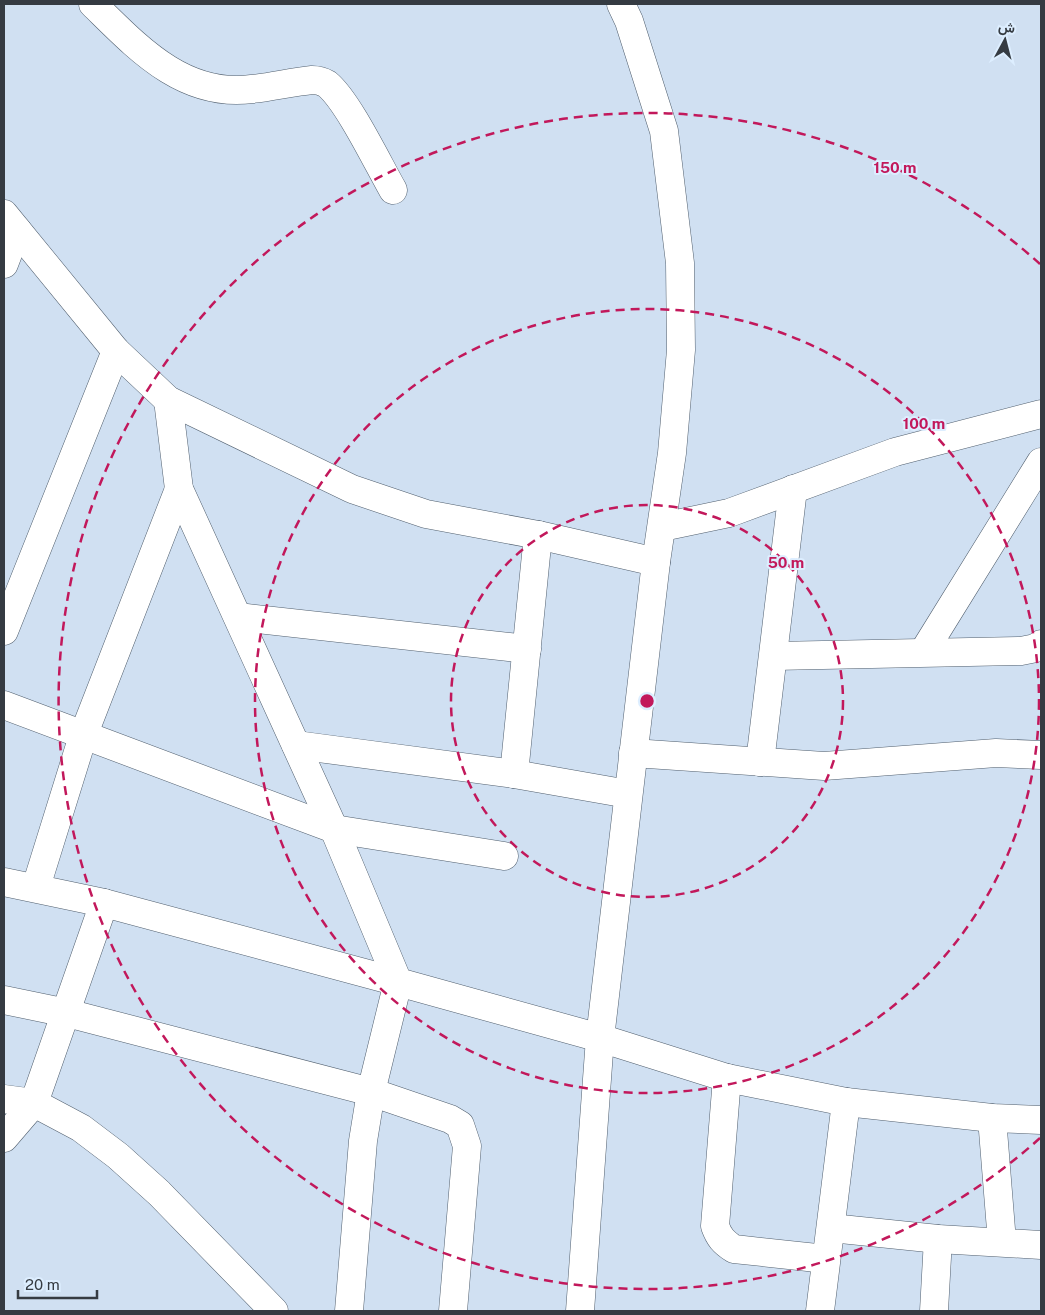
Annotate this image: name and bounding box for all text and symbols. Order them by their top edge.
north arrow [980,15,1030,65]
text: ش [997,18,1016,37]
text: 150 m [873,159,917,176]
text: 100 m [903,415,945,432]
text: 50 m [768,554,804,571]
centre of rings [638,692,656,710]
scale bar [18,1268,96,1300]
text: 20 m [25,1276,60,1293]

